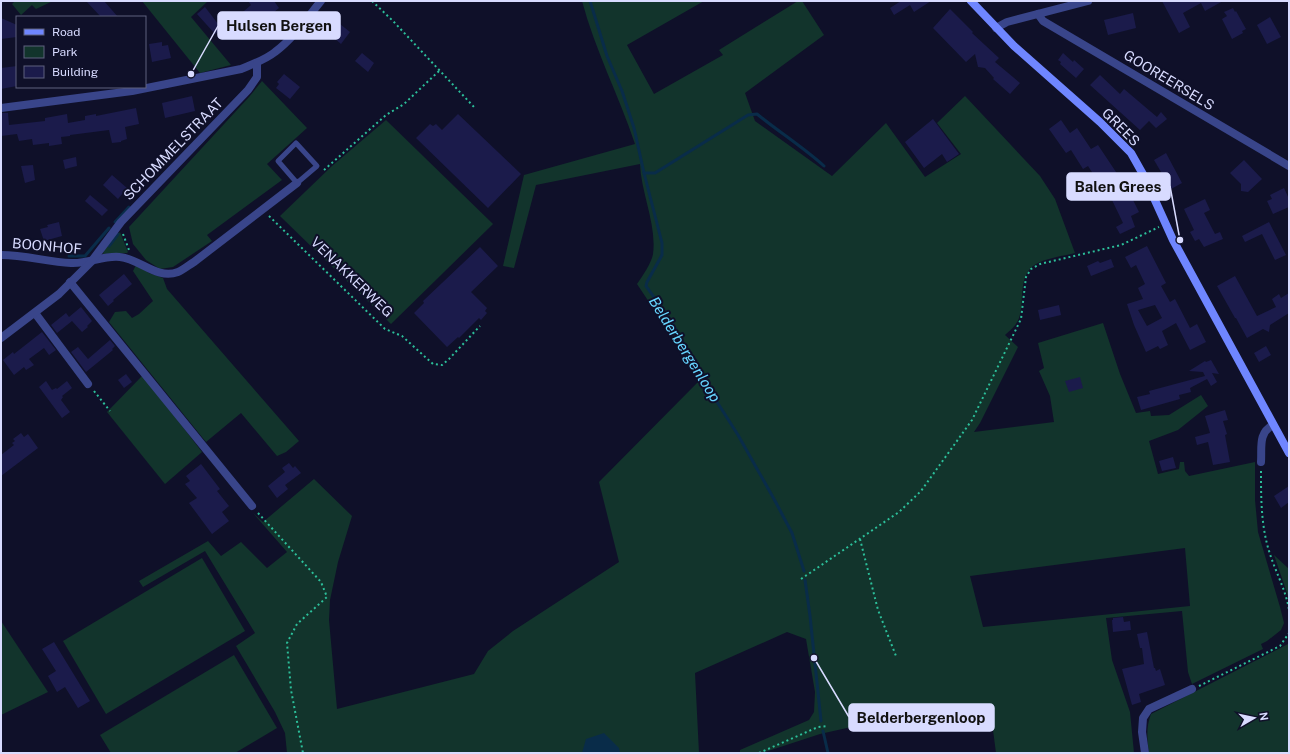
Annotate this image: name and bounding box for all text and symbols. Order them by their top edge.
callout: Hulsen Bergen [218,12,340,39]
legend [16,16,146,88]
text: Hulsen Bergen [226,17,332,34]
text: Road [52,25,80,39]
text: Park [52,45,78,59]
street label: GOOREERSELS [1121,47,1217,113]
text: Building [52,65,98,79]
street label: SCHOMMELSTRAAT [120,95,226,203]
street label: GREES [1099,105,1143,149]
callout: Balen Grees [1067,173,1170,200]
text: Balen Grees [1075,178,1162,195]
street label: VENAKKERWEG [308,234,396,320]
street label: BOONHOF [12,235,82,257]
water label: Belderbergenloop [646,293,724,405]
north arrow [1234,698,1274,738]
callout: Belderbergenloop [849,704,994,731]
text: Belderbergenloop [857,709,985,726]
text: N [1257,711,1270,722]

